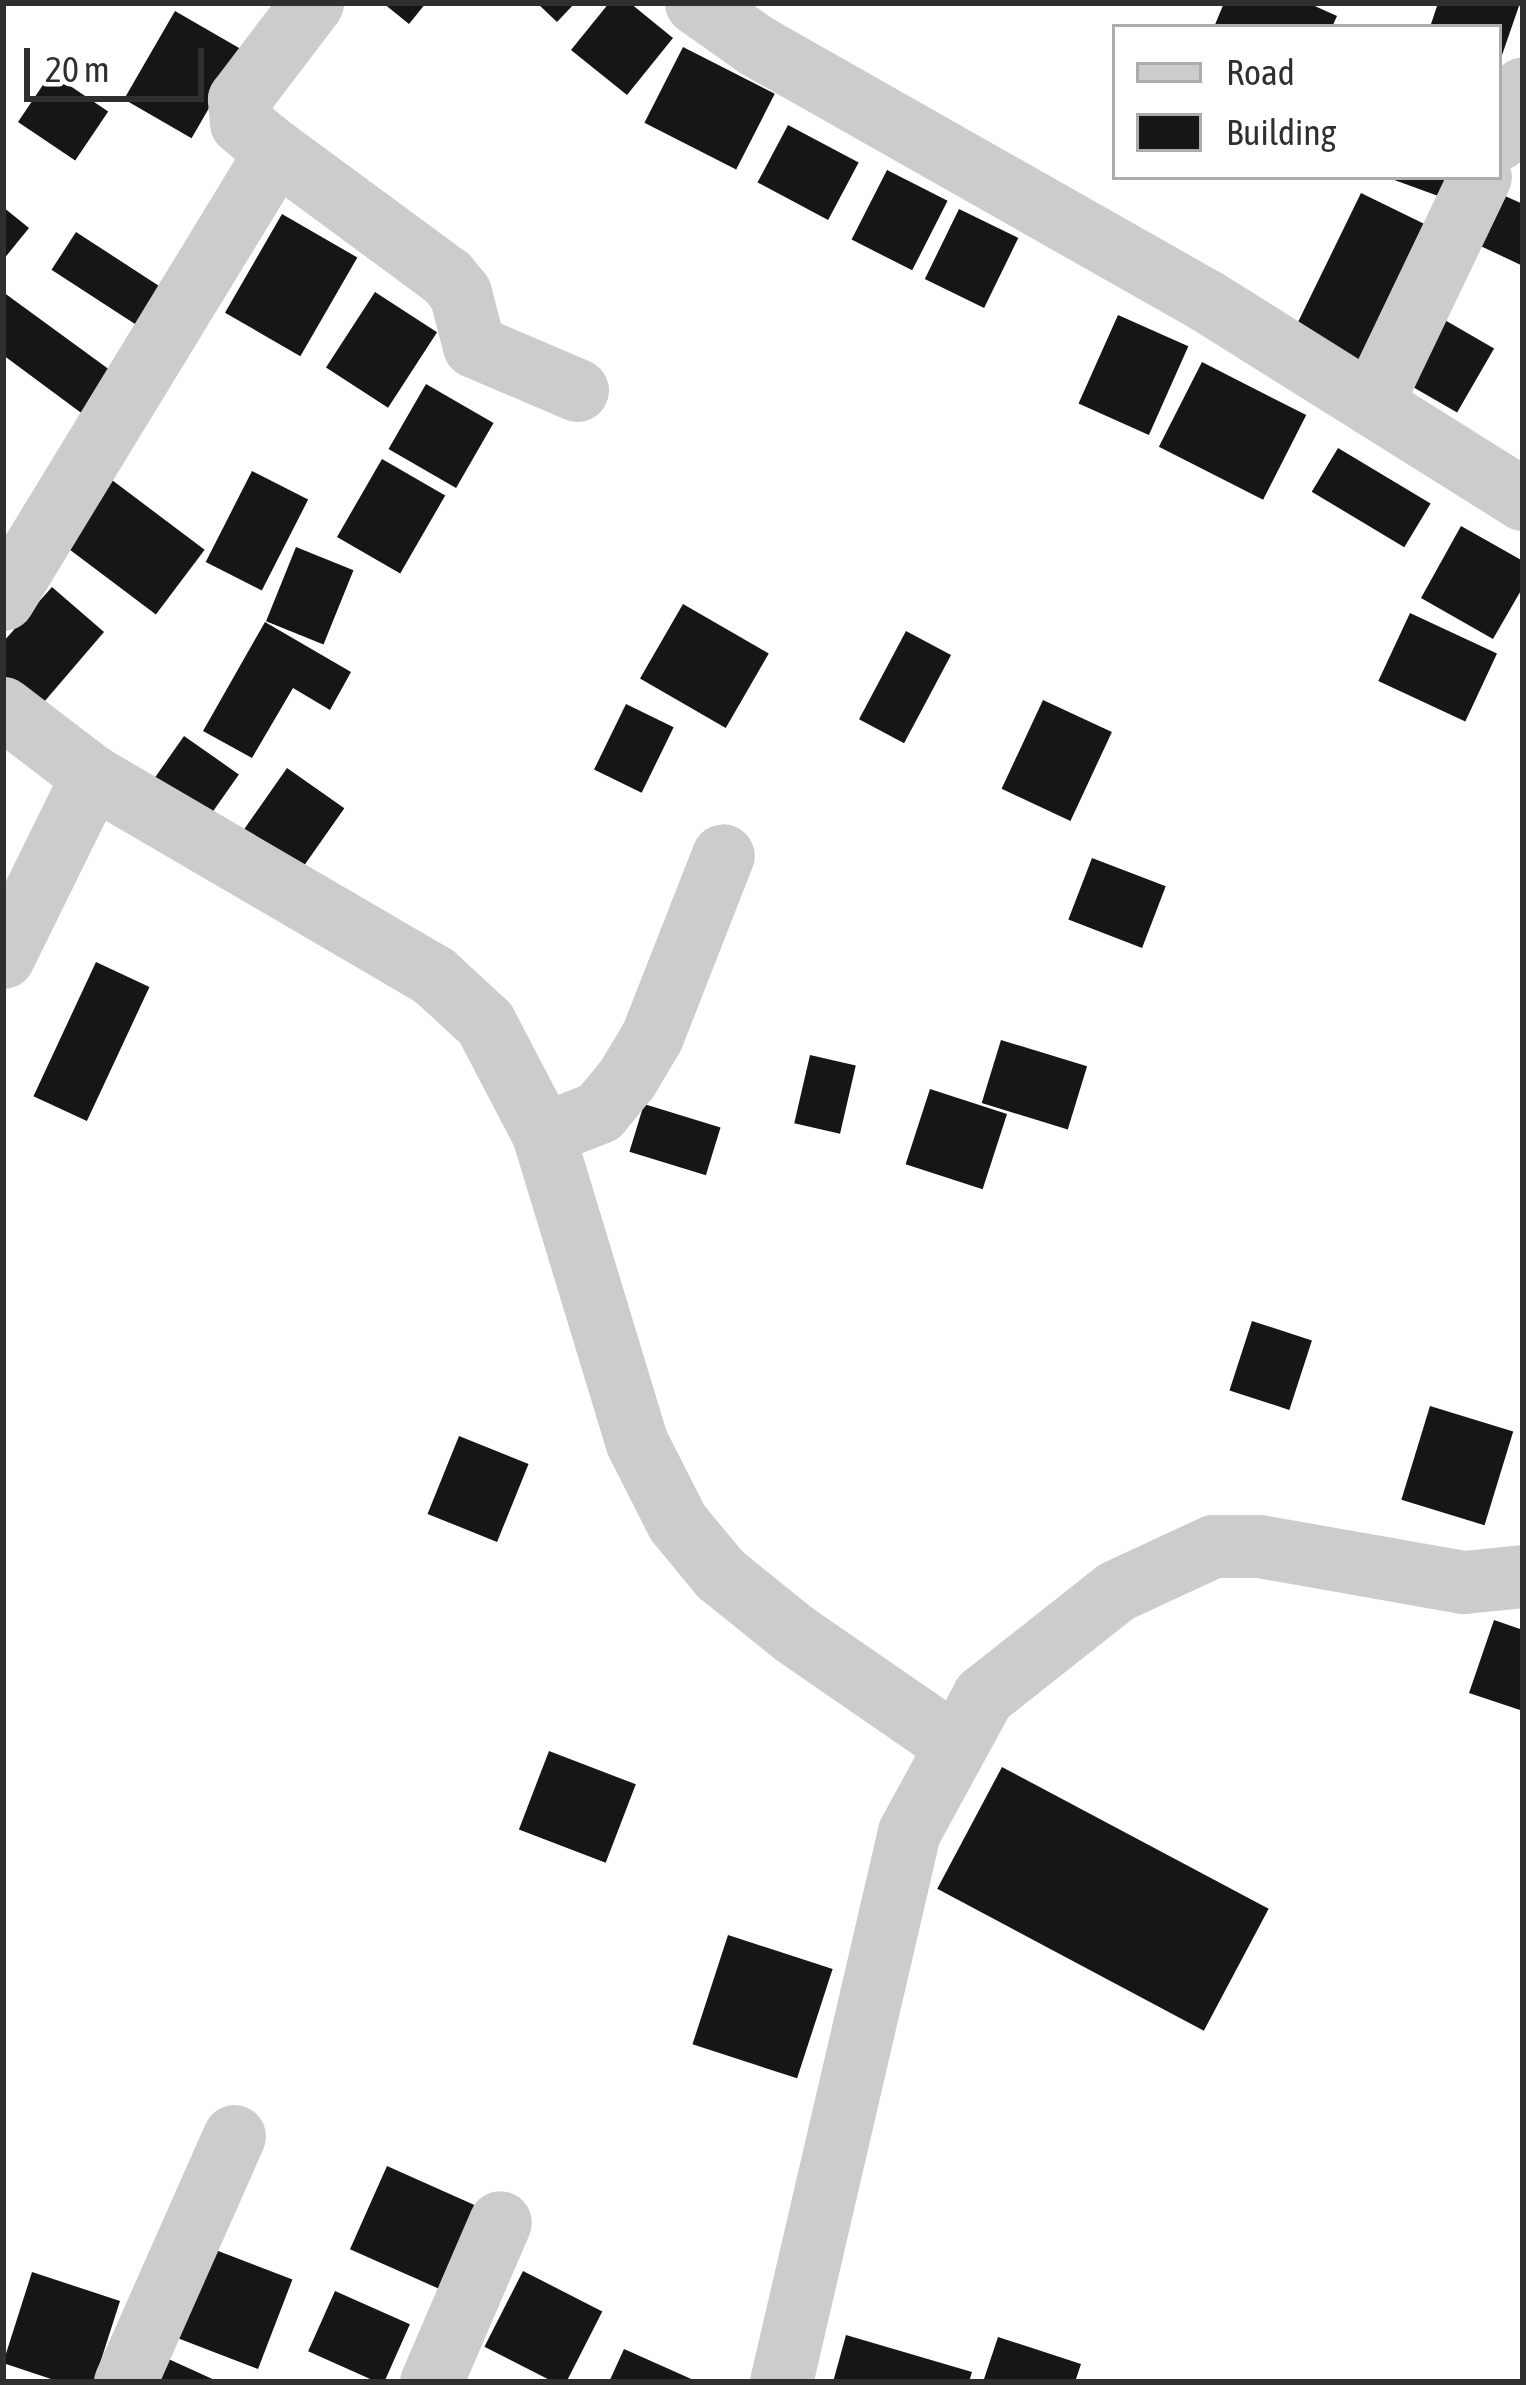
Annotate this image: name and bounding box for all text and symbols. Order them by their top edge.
scale bar [30,24,210,98]
legend [1112,24,1502,180]
text: 20 m [45,48,110,90]
text: Road [1226,51,1295,93]
text: Building [1226,111,1336,153]

